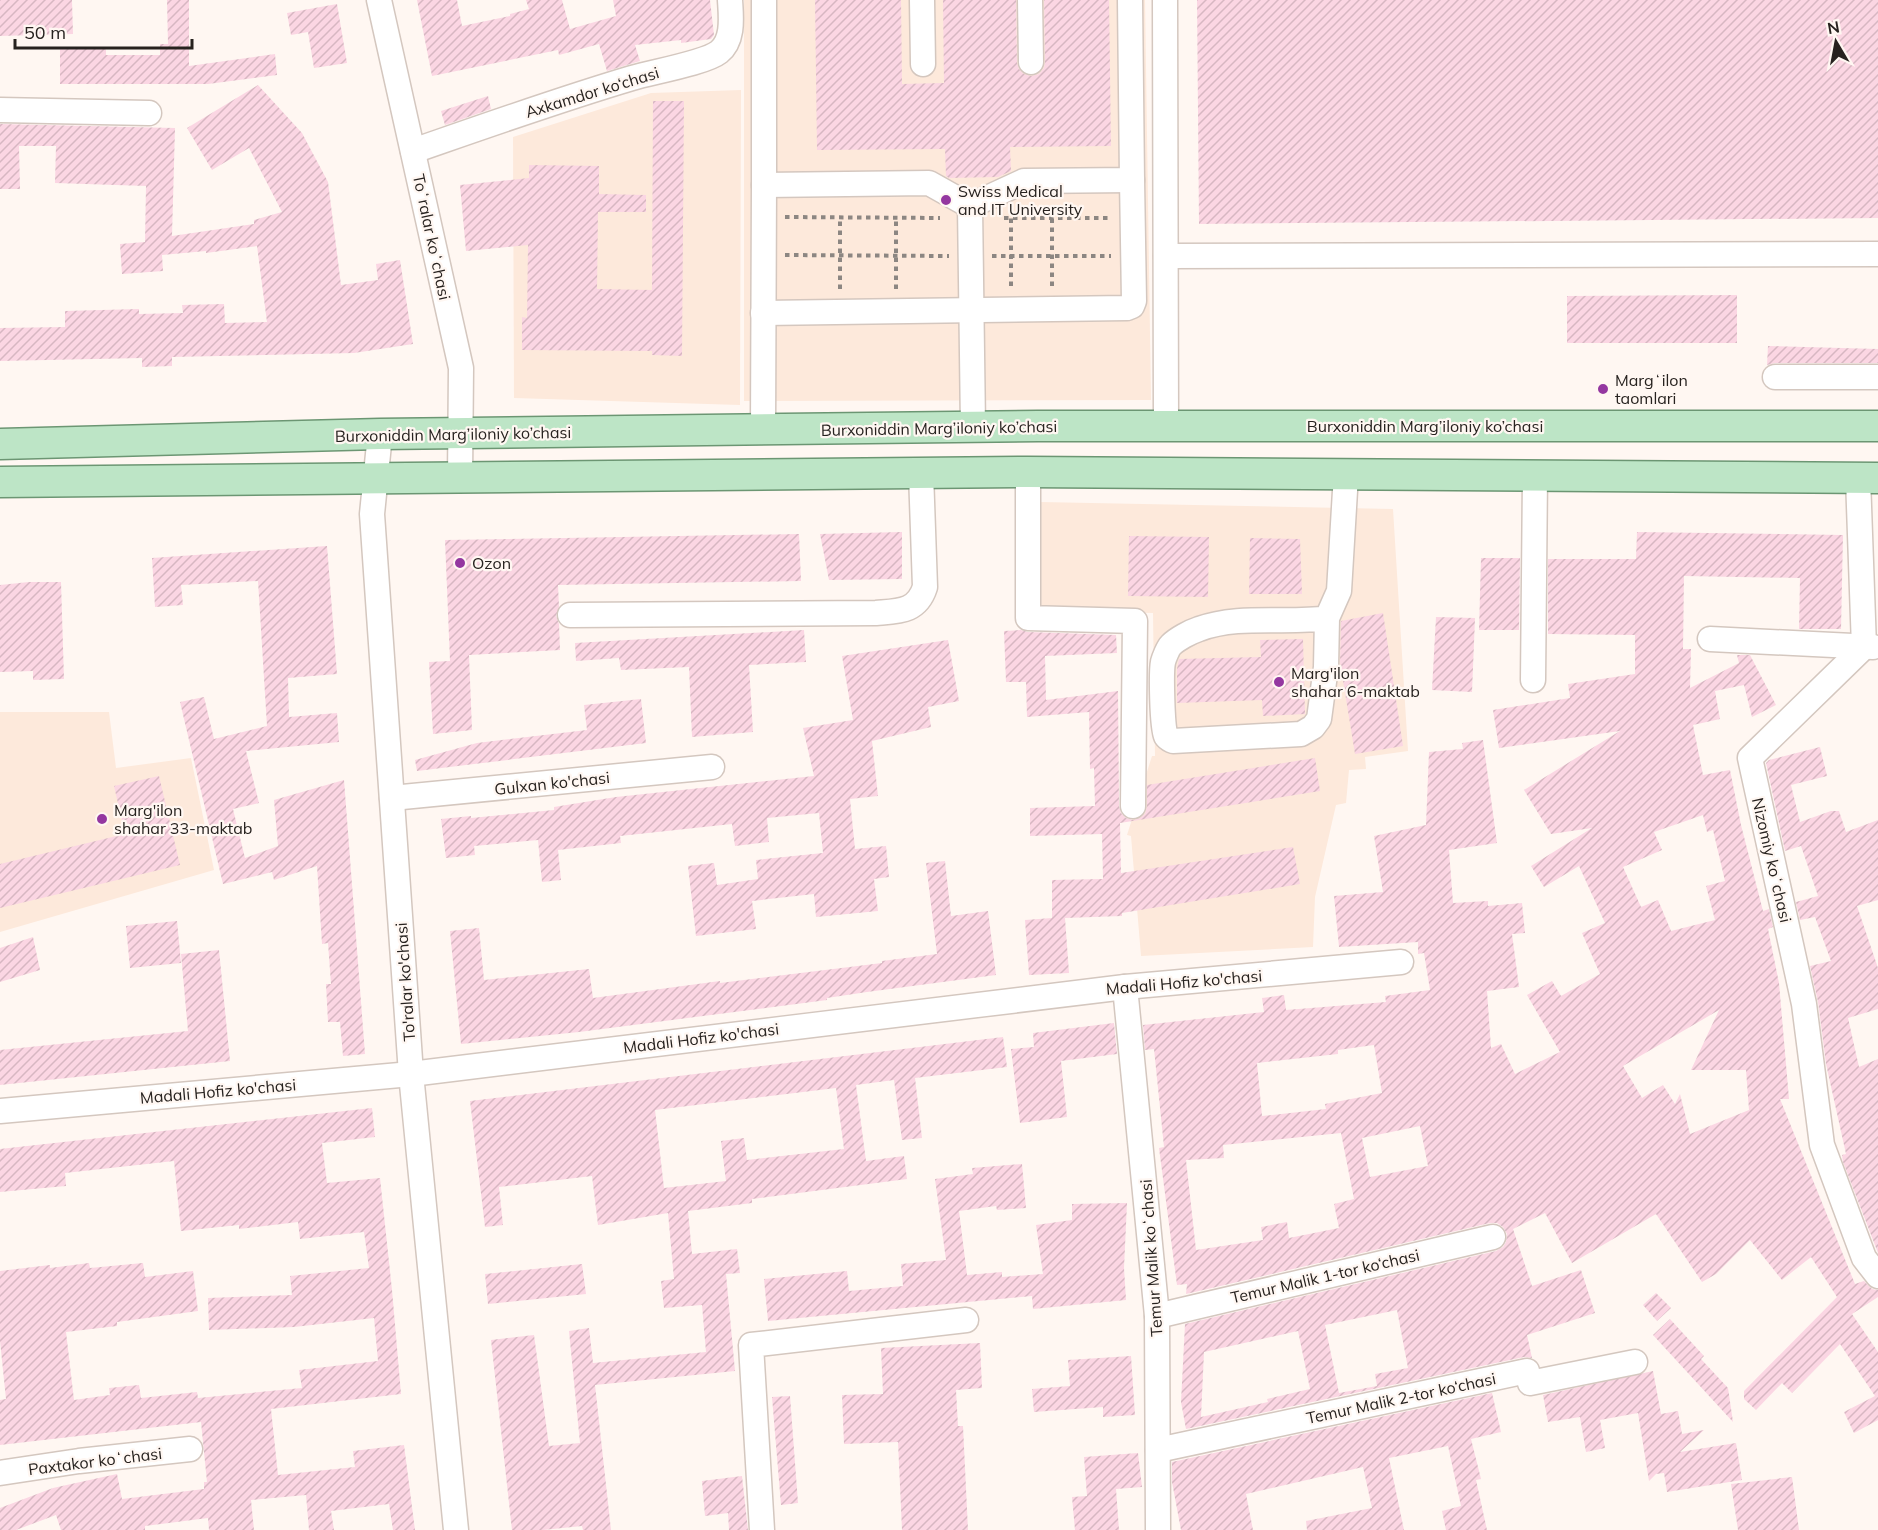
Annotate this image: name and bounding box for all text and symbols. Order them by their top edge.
scale bar [15,12,192,50]
north arrow [1806,12,1866,72]
text: N [1826,16,1841,38]
text: 50 m [24,21,66,44]
street label: Axkamdor ko‘chasi [523,62,661,122]
street label: Toʻralar koʻchasi [409,172,455,302]
place label: Swiss Medical and IT University [958,181,1083,219]
marker: Swiss Medical and IT University [939,193,953,207]
place label: Margʻilon taomlari [1615,370,1688,408]
marker: Margʻilon taomlari [1596,382,1610,396]
street label: Burxoniddin Marg’iloniy ko’chasi [821,416,1057,440]
street label: Burxoniddin Marg’iloniy ko’chasi [1307,416,1543,436]
street label: Burxoniddin Marg’iloniy ko’chasi [335,422,571,446]
place label: Ozon [472,553,511,573]
marker: Ozon [453,556,467,570]
place label: Marg'ilon shahar 6-maktab [1291,663,1420,701]
marker: Marg'ilon shahar 6-maktab [1272,675,1286,689]
street label: Gulxan ko'chasi [493,767,611,799]
street label: Nizomiy koʻchasi [1748,796,1796,924]
place label: Marg'ilon shahar 33-maktab [114,800,252,838]
marker: Marg'ilon shahar 33-maktab [95,812,109,826]
street label: To'ralar ko'chasi [391,922,419,1042]
street label: Madali Hofiz ko'chasi [1105,965,1263,999]
street label: Madali Hofiz ko'chasi [622,1019,780,1057]
street label: Madali Hofiz ko'chasi [139,1074,297,1108]
street label: Temur Malik koʻchasi [1136,1179,1166,1337]
street label: Temur Malik 1-tor ko‘chasi [1229,1245,1421,1307]
street label: Temur Malik 2-tor ko‘chasi [1304,1368,1498,1428]
street label: Paxtakor koʻchasi [27,1443,163,1479]

